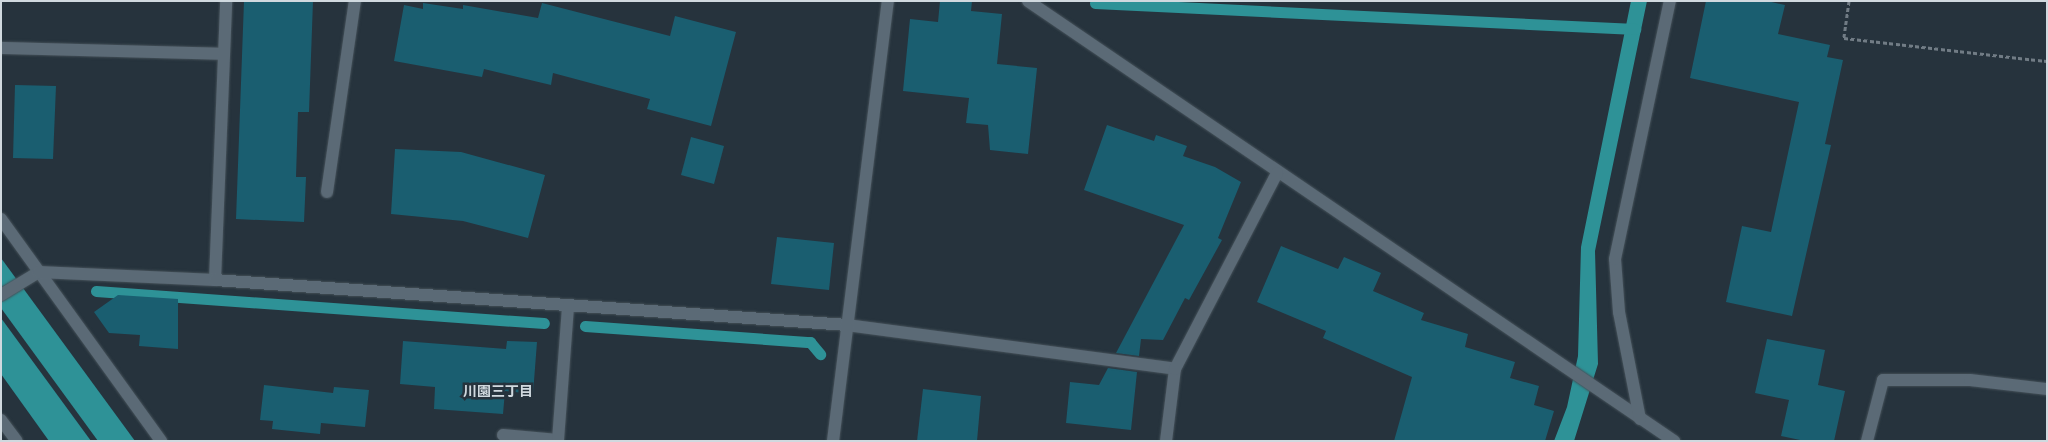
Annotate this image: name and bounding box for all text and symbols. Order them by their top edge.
district label: 川園三丁目 [463,383,533,399]

